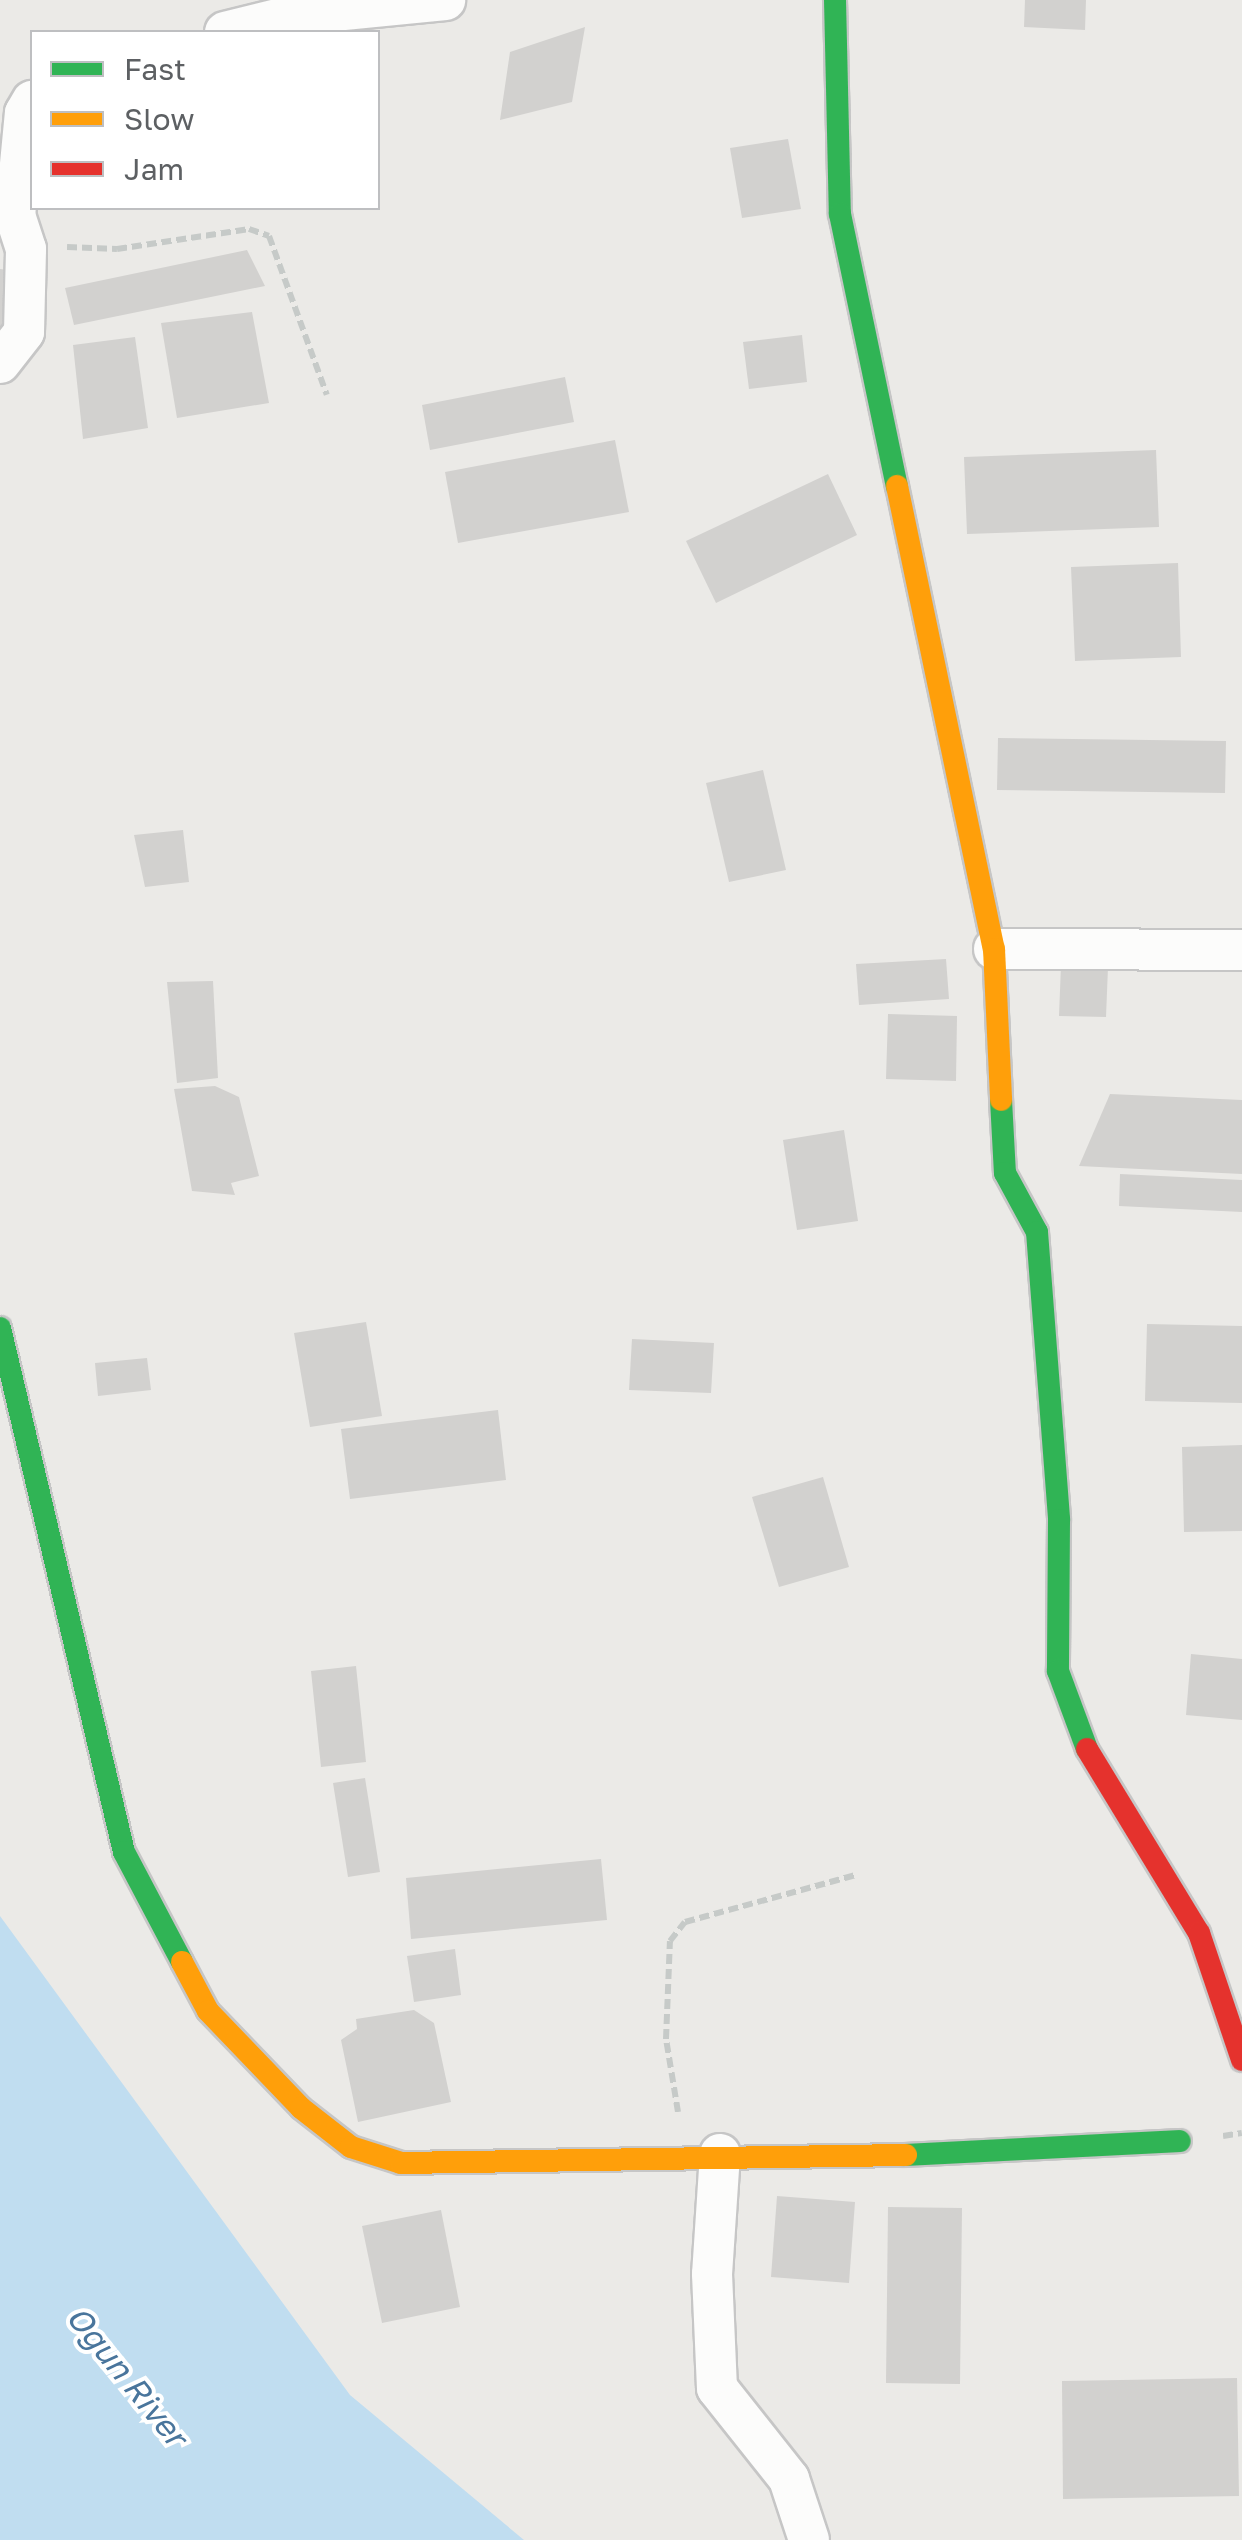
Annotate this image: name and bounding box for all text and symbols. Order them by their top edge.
legend [30,30,380,210]
text: Fast [124,51,186,87]
text: Slow [124,101,195,137]
text: Jam [124,151,184,187]
water label: Ogun River [59,2298,195,2454]

